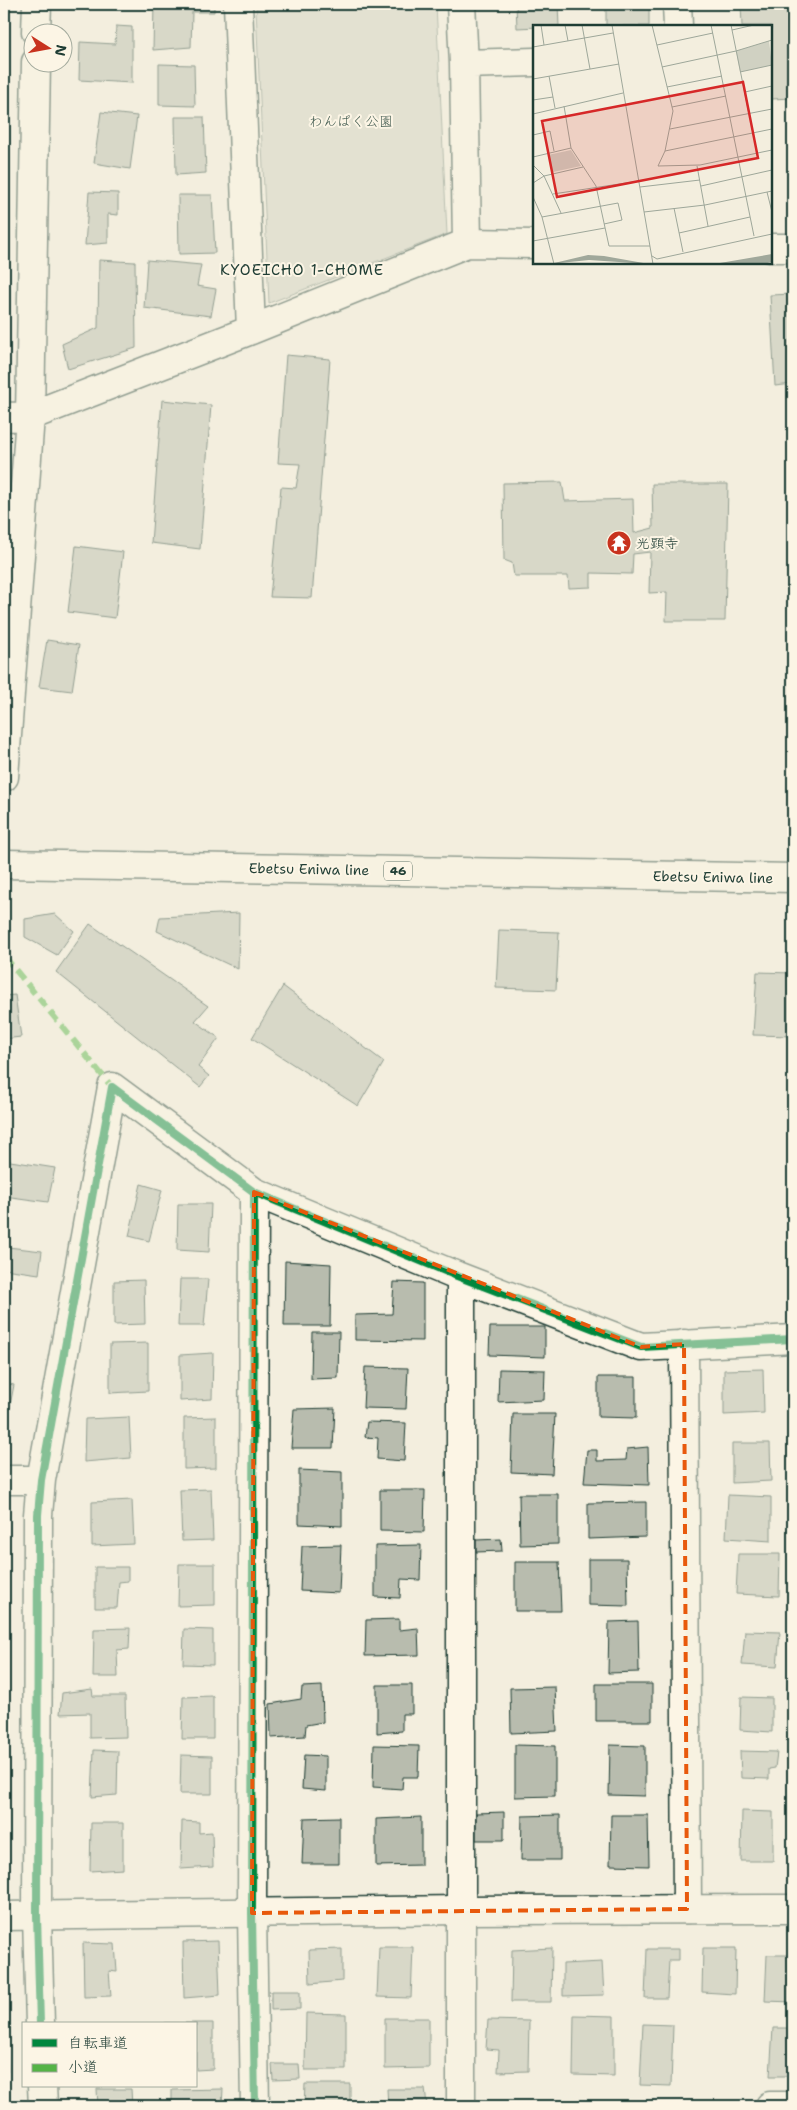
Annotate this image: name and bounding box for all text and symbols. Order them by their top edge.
north arrow [22,22,72,72]
inset map [533,25,772,264]
text: N [51,43,71,58]
park label: わんぱく公園 [309,112,393,130]
district label: KYOEICHO 1-CHOME [220,260,384,280]
temple icon: 光顕寺 [606,530,632,556]
place label: 光顕寺 [636,534,678,552]
street label: Ebetsu Eniwa line [249,859,370,879]
road number: 46 [384,861,412,880]
street label: Ebetsu Eniwa line [653,867,774,887]
legend [22,2022,198,2088]
text: 自転車道 [68,2033,128,2053]
text: 小道 [68,2057,98,2077]

